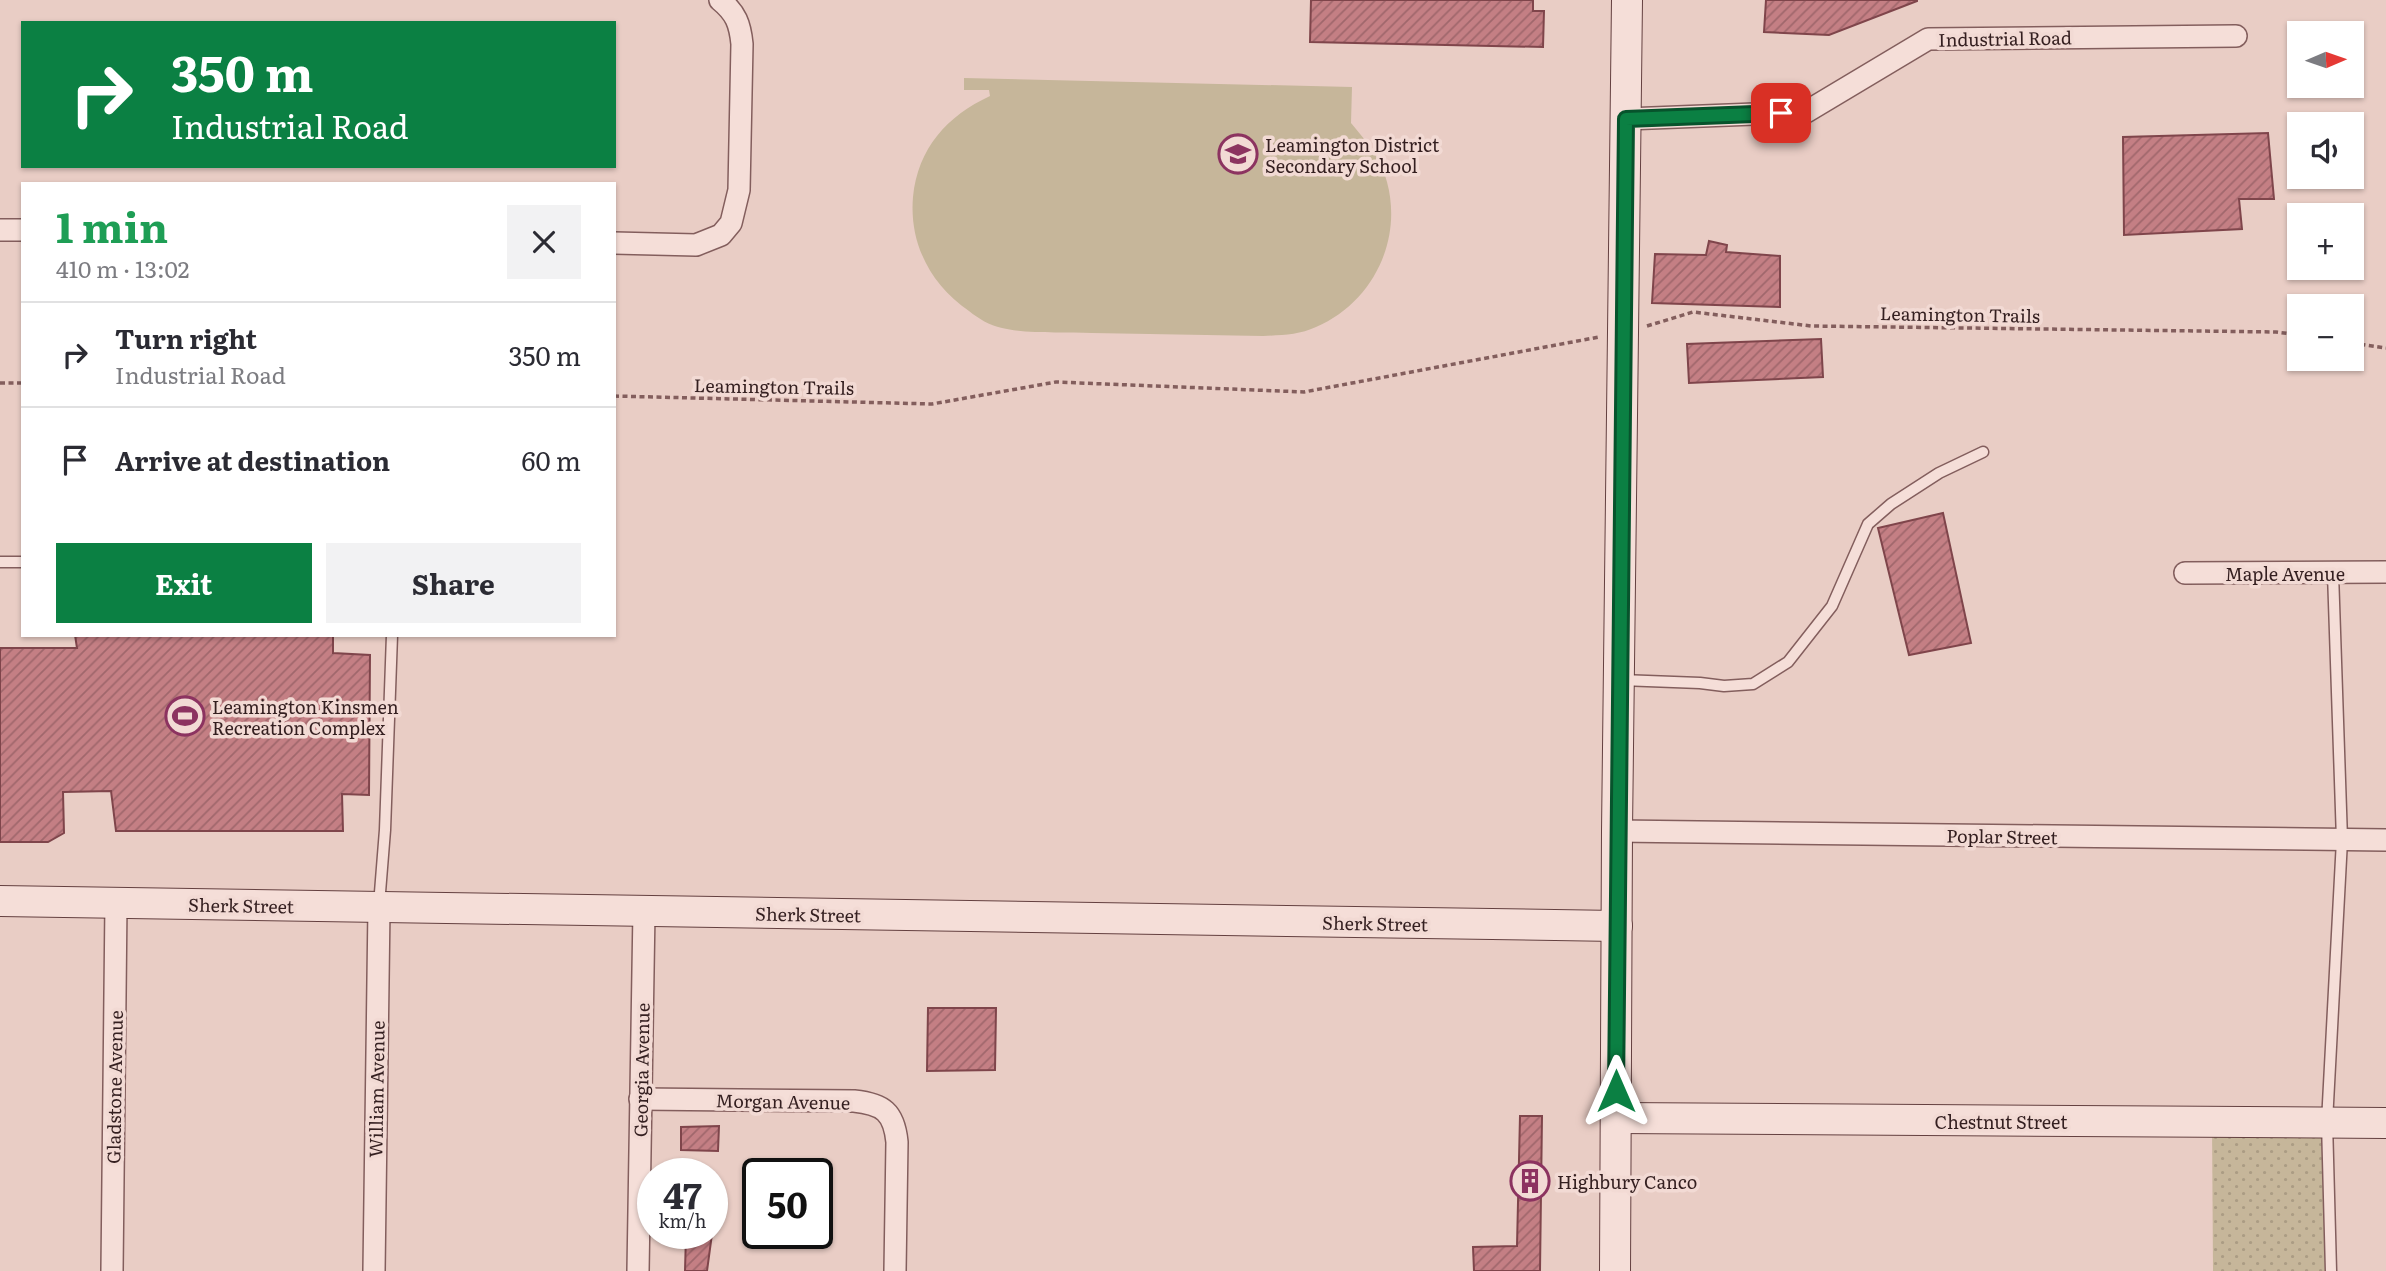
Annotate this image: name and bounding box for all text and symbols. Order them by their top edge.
north arrow [2287,21,2364,98]
map controls [2287,21,2364,371]
street label: Industrial Road [1938,23,2072,53]
text: 350 m [171,34,314,107]
icon: right [56,49,147,140]
pin [1751,83,1811,143]
icon: arrive [1762,94,1800,132]
text: Industrial Road [171,101,409,149]
button: sound [2287,112,2364,189]
place label: Leamington District Secondary School [1265,131,1440,179]
school or university icon: Leamington District Secondary School [1217,133,1259,175]
text: 1 min [56,194,168,256]
button: + [2287,203,2364,280]
button: close [507,205,581,279]
text: 410 m · 13:02 [56,251,189,285]
button: − [2287,294,2364,371]
street label: Leamington Trails [1880,299,2040,329]
text: Turn right [115,318,257,357]
text: 350 m [508,335,581,374]
icon: right [56,336,94,374]
text: Industrial Road [115,357,286,391]
street label: Leamington Trails [694,371,854,401]
text: Arrive at destination [115,440,390,479]
text: 60 m [522,440,581,479]
icon: arrive [56,441,94,479]
button: Exit [56,543,312,623]
button: Share [326,543,581,623]
street label: Maple Avenue [2225,560,2345,587]
place label: Leamington Kinsmen Recreation Complex [212,693,399,741]
sports icon: Leamington Kinsmen Recreation Complex [164,695,206,737]
street label: Poplar Street [1946,822,2059,850]
street label: Sherk Street [188,891,295,919]
street label: Sherk Street [755,900,862,928]
street label: Sherk Street [1322,909,1429,937]
street label: Georgia Avenue [626,1003,656,1137]
street label: Gladstone Avenue [99,1010,129,1164]
street label: William Avenue [361,1020,391,1158]
position arrow [1579,1054,1653,1128]
street label: Morgan Avenue [715,1086,851,1116]
street label: Chestnut Street [1935,1108,2068,1135]
speed limit sign: 50 [742,1158,833,1249]
building icon: Highbury Canco [1509,1160,1551,1202]
text: 47 [663,1168,702,1220]
place label: Highbury Canco [1557,1168,1697,1195]
text: km/h [659,1207,706,1234]

